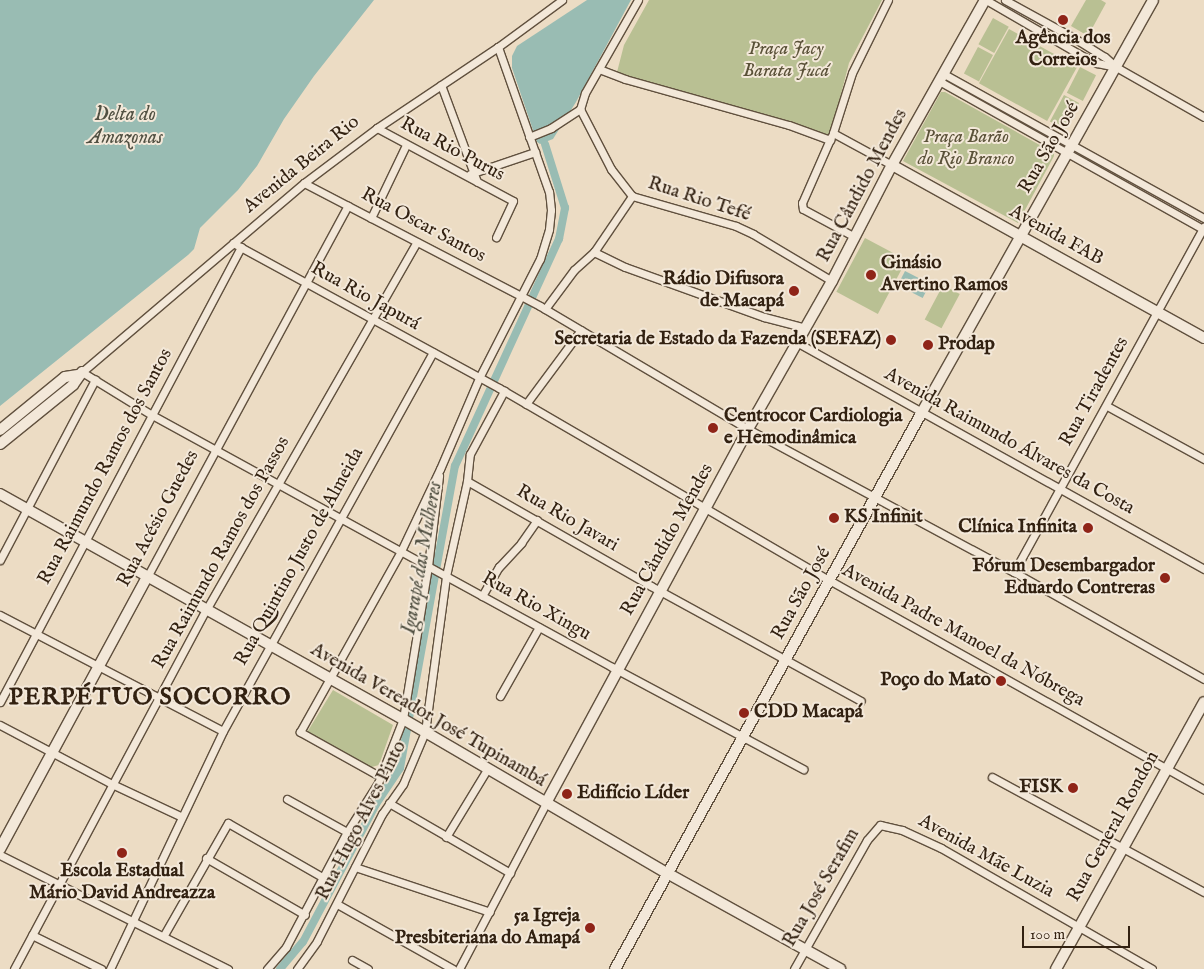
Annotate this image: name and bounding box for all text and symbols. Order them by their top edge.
marker: Agência dos Correios [1057,14,1069,26]
place label: Agência dos Correios [1016,28,1110,72]
park label: Praça Jacy Barata Jucá [743,39,829,83]
street label: Rua São José [1015,98,1085,198]
water label: Delta do Amazonas [87,102,163,149]
street label: Rua Cândido Mendes [813,106,913,266]
street label: Avenida Beira Rio [239,111,365,219]
street label: Rua Rio Purus [396,113,508,187]
park label: Praça Barão do Rio Branco [918,127,1014,171]
street label: Rua Rio Tefé [645,173,753,227]
street label: Rua Oscar Santos [357,184,489,268]
street label: Avenida FAB [1005,201,1107,271]
place label: Ginásio Avertino Ramos [881,253,1008,297]
street label: Rua Rio Japurá [307,258,423,336]
place label: Rádio Difusora de Macapá [663,269,784,313]
marker: Ginásio Avertino Ramos [865,269,877,281]
marker: Rádio Difusora de Macapá [788,285,800,297]
place label: Secretaria de Estado da Fazenda (SEFAZ) [554,329,881,351]
street label: Rua Tiradentes [1056,333,1134,451]
marker: Secretaria de Estado da Fazenda (SEFAZ) [885,334,897,346]
place label: Prodap [938,334,995,356]
marker: Prodap [922,339,934,351]
street label: Rua Raimundo Ramos dos Santos [34,345,178,589]
street label: Avenida Raimundo Álvares da Costa [880,364,1138,520]
place label: Centrocor Cardiologia e Hemodinâmica [724,406,903,450]
marker: Centrocor Cardiologia e Hemodinâmica [706,421,720,435]
street label: Rua Raimundo Ramos dos Passos [149,433,295,673]
street label: Rua Quintino Justo de Almeida [230,444,370,670]
street label: Rua Acésio Guedes [113,447,205,591]
street label: Rua Cândido Mendes [617,460,719,620]
water label: Igarapé das Mulheres [397,480,447,636]
street label: Rua Rio Javari [512,481,622,557]
place label: KS Infinit [844,507,923,529]
marker: KS Infinit [828,512,840,524]
place label: Clínica Infinita [958,517,1077,539]
marker: Clínica Infinita [1081,521,1095,535]
street label: Rua São José [767,544,837,644]
place label: Fórum Desembargador Eduardo Contreras [972,556,1155,600]
street label: Avenida Padre Manoel da Nóbrega [838,560,1088,712]
street label: Rua Rio Xingu [478,568,594,646]
marker: Fórum Desembargador Eduardo Contreras [1159,572,1171,584]
street label: Avenida Vereador José Tupinambá [306,639,550,793]
place label: Poço do Mato [880,670,991,692]
marker: Poço do Mato [995,675,1007,687]
district label: PERPÉTUO SOCORRO [7,684,293,712]
place label: CDD Macapá [754,702,863,724]
marker: CDD Macapá [738,707,750,719]
street label: Rua Hugo Alves Pinto [312,738,412,904]
street label: Rua General Rondon [1063,748,1165,906]
place label: FISK [1019,777,1063,799]
marker: FISK [1067,782,1079,794]
place label: Edifício Líder [577,783,689,805]
marker: Edifício Líder [561,788,573,800]
street label: Avenida Mãe Luzia [914,810,1058,904]
street label: Rua José Serafim [779,825,865,951]
marker: Escola Estadual Mário David Andreazza [116,847,128,859]
place label: Escola Estadual Mário David Andreazza [29,861,215,905]
place label: 5a Igreja Presbiteriana do Amapá [395,906,580,950]
scale bar [1024,916,1132,948]
marker: 5a Igreja Presbiteriana do Amapá [584,922,596,934]
text: 100 m [1030,925,1065,944]

